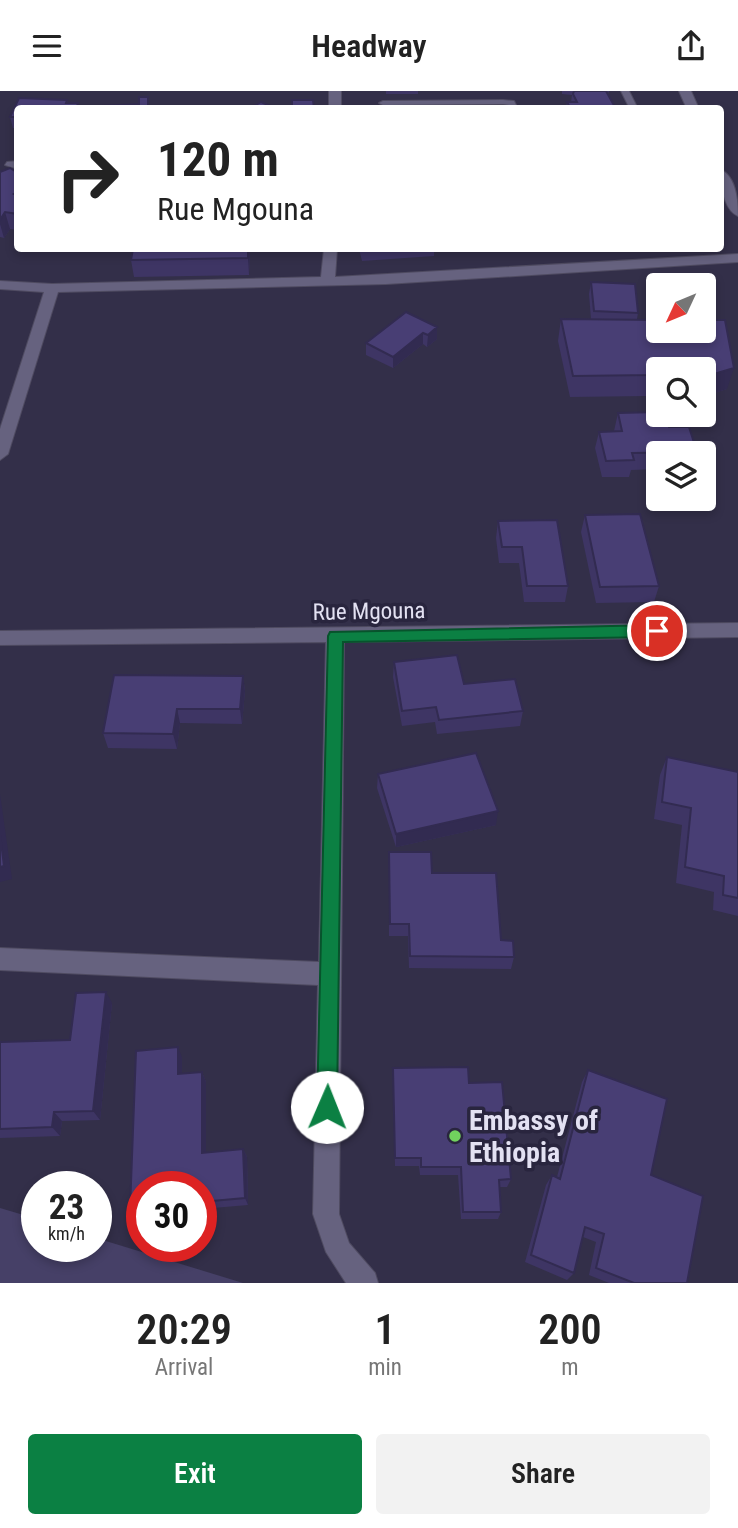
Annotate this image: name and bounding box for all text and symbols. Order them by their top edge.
icon: menu [28,27,66,65]
text: Headway [311,27,427,65]
icon: share [672,27,710,65]
text: 120 m [157,131,279,188]
icon: right [42,133,133,224]
text: Rue Mgouna [157,190,314,228]
north arrow [646,273,716,343]
map controls [646,273,716,511]
button: search [646,357,716,427]
button: layers [646,441,716,511]
street label: Rue Mgouna [312,597,426,626]
pin [627,601,687,661]
icon: arrive [638,612,676,650]
position arrow [290,1070,364,1144]
place label: Embassy of Ethiopia [469,1104,598,1169]
marker: Embassy of Ethiopia [447,1128,463,1144]
speed limit sign: 30 [126,1171,217,1262]
text: 23 [49,1187,84,1228]
text: km/h [48,1223,85,1244]
text: 20:29 [136,1305,232,1354]
text: 1 [375,1305,396,1354]
text: 200 [538,1305,602,1354]
text: Arrival [155,1354,213,1381]
text: min [368,1354,402,1381]
text: m [561,1354,579,1381]
button: Exit [28,1434,362,1514]
button: Share [376,1434,710,1514]

